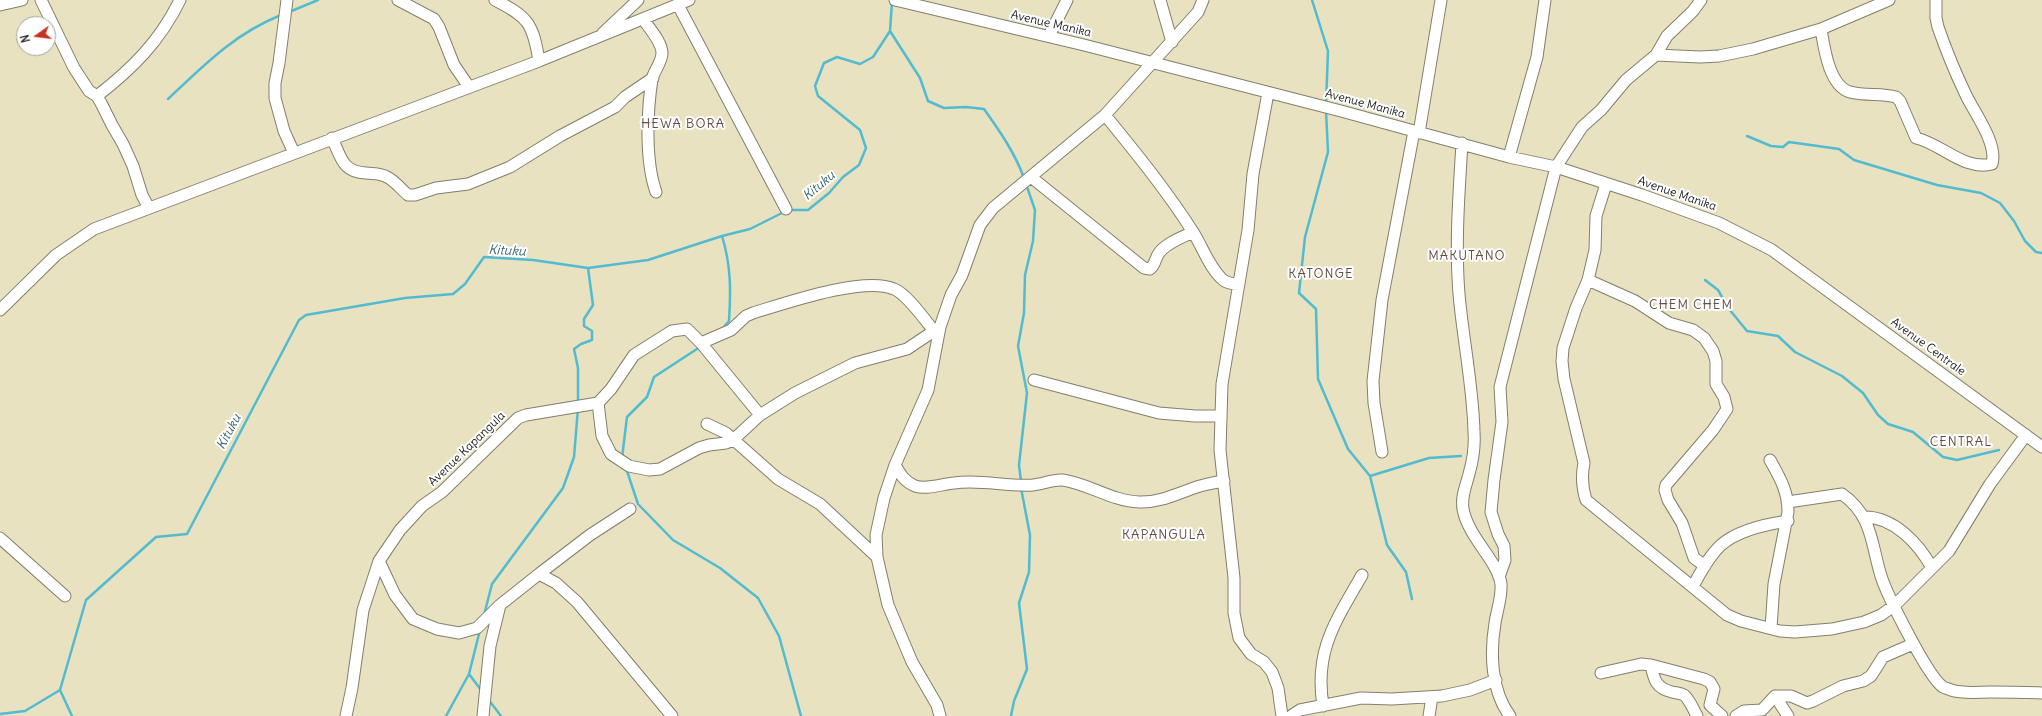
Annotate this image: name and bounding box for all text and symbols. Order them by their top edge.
street label: Avenue Manika [1009,8,1093,40]
north arrow [16,16,56,56]
text: N [18,33,33,44]
street label: Avenue Manika [1323,86,1407,122]
district label: HEWA BORA [641,116,725,132]
water label: Kituku [800,168,838,204]
street label: Avenue Manika [1636,174,1718,214]
water label: Kituku [488,242,526,260]
district label: MAKUTANO [1428,248,1506,264]
district label: KATONGE [1288,266,1354,282]
district label: CHEM CHEM [1649,297,1733,313]
street label: Avenue Centrale [1888,315,1968,379]
street label: Avenue Kapangula [426,409,508,489]
water label: Kituku [213,412,245,452]
district label: CENTRAL [1930,434,1992,450]
district label: KAPANGULA [1122,527,1206,543]

